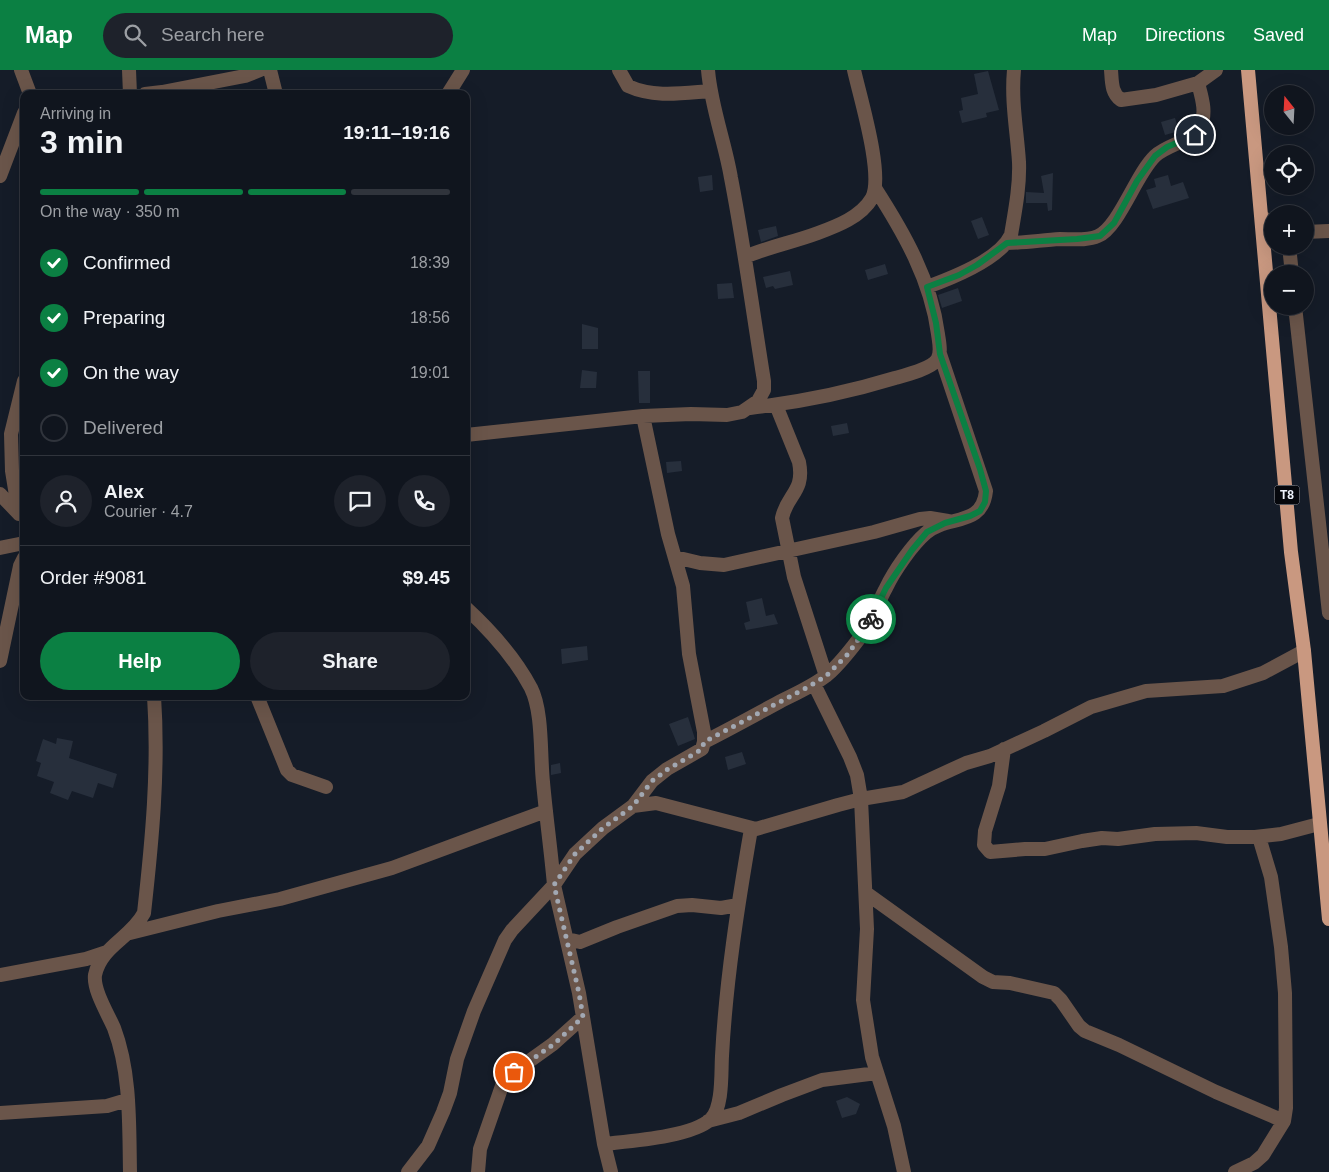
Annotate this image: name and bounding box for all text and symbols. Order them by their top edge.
search box [103,13,453,58]
text: Map [25,21,73,48]
icon: search [121,21,149,49]
text: Search here [161,24,265,45]
text: Map [1082,25,1117,45]
text: Directions [1145,25,1225,45]
text: Saved [1253,25,1304,45]
north arrow [1264,85,1314,135]
map controls [1264,85,1314,315]
text: Arriving in [40,105,111,122]
pin [1174,114,1216,156]
icon: home [1181,121,1209,149]
text: 19:11–19:16 [343,122,450,143]
text: 3 min [40,124,124,160]
button: locate [1264,145,1314,195]
text: On the way · 350 m [40,203,180,220]
button: + [1264,205,1314,255]
icon: check [40,249,68,277]
text: Confirmed [83,252,171,273]
text: 18:39 [410,254,450,271]
button: − [1264,265,1314,315]
icon: check [40,304,68,332]
text: Preparing [83,307,165,328]
text: 18:56 [410,309,450,326]
icon: check [40,359,68,387]
text: On the way [83,362,179,383]
text: 19:01 [410,364,450,381]
text: Delivered [83,417,163,438]
button: person [40,475,92,527]
button: chat [334,475,386,527]
button: phone [398,475,450,527]
text: Alex [104,481,144,502]
road number: T8 [1274,486,1300,504]
text: Courier · 4.7 [104,503,193,520]
text: Order #9081 [40,567,147,588]
text: $9.45 [402,567,450,588]
courier [846,594,896,644]
icon: bike [857,605,885,633]
button: Help [40,632,240,690]
button: Share [250,632,450,690]
pin [493,1051,535,1093]
icon: bag [500,1058,528,1086]

